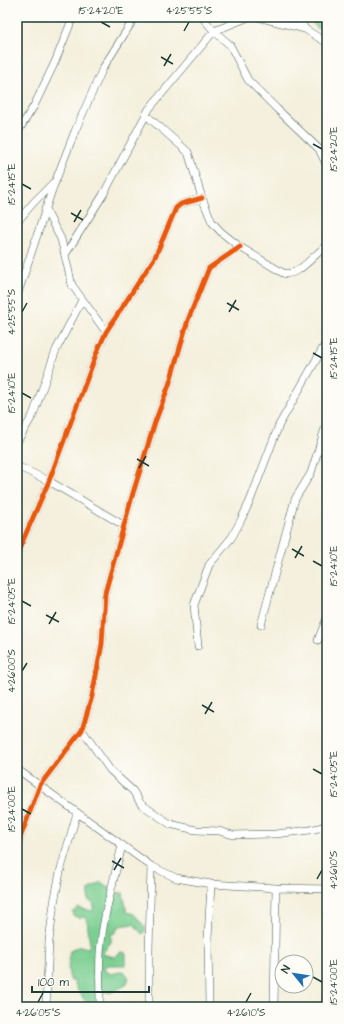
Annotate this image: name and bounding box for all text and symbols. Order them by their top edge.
text: 15°24'20"E [78,4,124,18]
text: 4°25'55"S [166,4,213,18]
text: 15°24'20"E [327,126,341,172]
text: 15°24'15"E [5,163,19,205]
text: 4°25'55"S [5,288,19,335]
text: 15°24'15"E [327,337,341,379]
text: 15°24'10"E [5,373,19,413]
text: 15°24'10"E [327,546,341,586]
text: 15°24'05"E [5,578,19,624]
text: 4°26'00"S [5,648,19,693]
text: 15°24'05"E [327,751,341,797]
text: 15°24'00"E [5,786,19,832]
text: 4°26'10"S [327,850,341,890]
north arrow [274,954,314,994]
text: 15°24'00"E [327,959,341,1005]
text: N [278,962,294,976]
scale bar [32,968,149,994]
text: 100 m [38,974,69,991]
text: 4°26'05"S [16,1006,61,1020]
text: 4°26'10"S [227,1006,266,1020]

